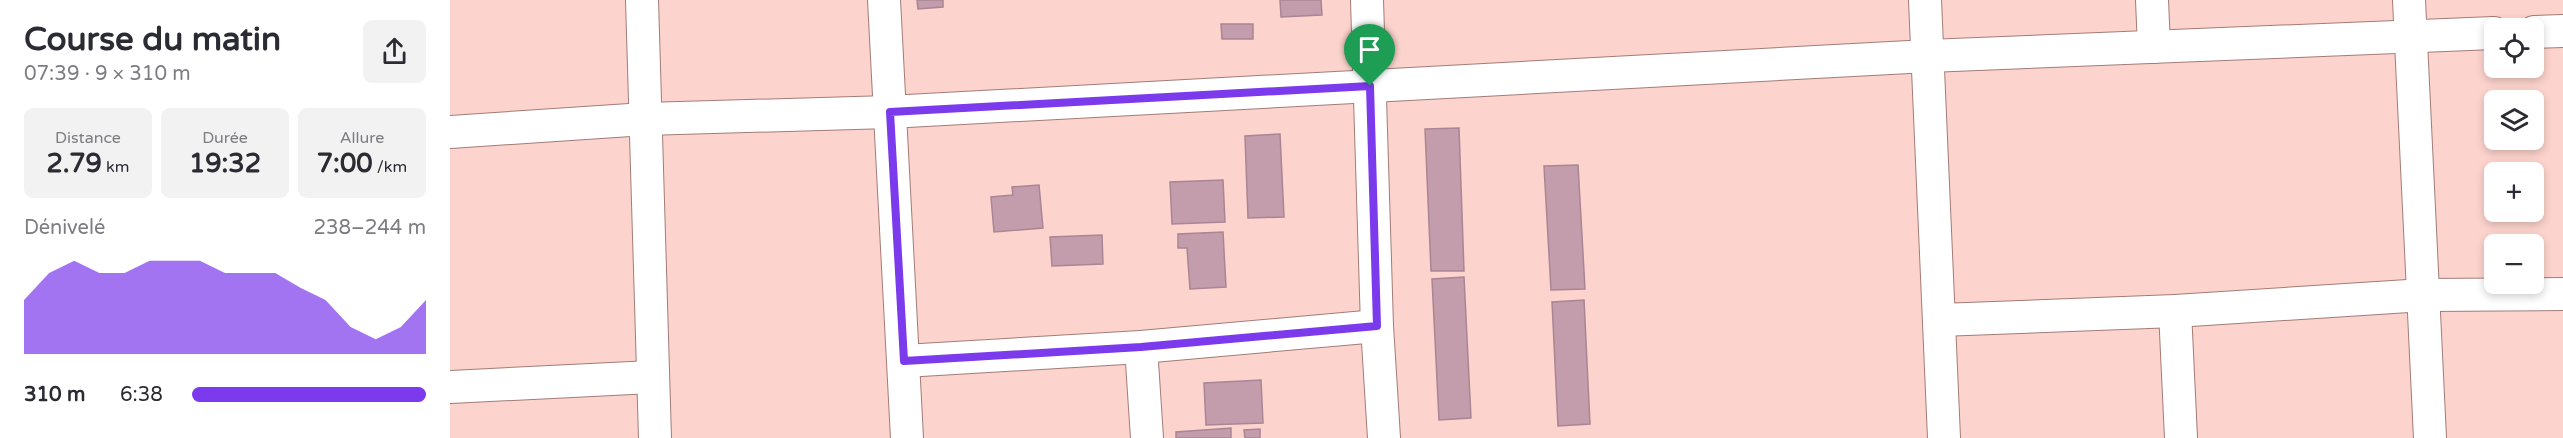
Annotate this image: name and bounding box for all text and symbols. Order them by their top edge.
map controls [2484,18,2544,294]
button: locate [2484,18,2544,78]
text: Course du matin [24,20,281,59]
button: share [363,20,426,83]
pin [1344,24,1395,86]
icon: arrive [1353,33,1386,66]
text: 07:39 · 9 × 310 m [24,62,191,86]
button: layers [2484,90,2544,150]
text: Distance [55,128,121,148]
text: Durée [202,128,248,148]
text: Allure [340,128,384,148]
text: 2.79 [46,148,102,179]
text: 19:32 [189,148,261,179]
text: 7:00 [317,148,373,179]
text: km [102,157,130,177]
text: /km [373,157,407,177]
button: + [2484,162,2544,222]
text: Dénivelé [24,216,105,240]
text: 238–244 m [313,216,426,240]
button: − [2484,234,2544,294]
text: 310 m [24,383,85,407]
text: 6:38 [120,383,163,407]

